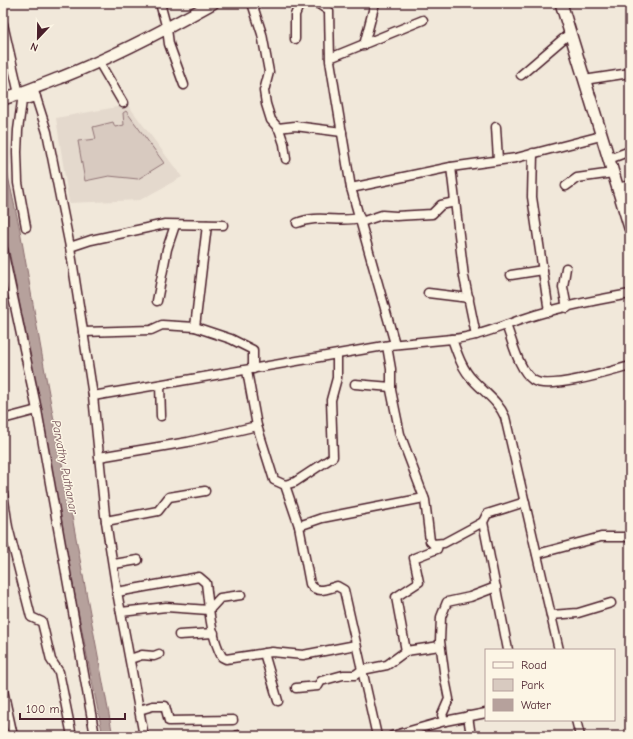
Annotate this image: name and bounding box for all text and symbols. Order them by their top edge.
north arrow [18,18,58,58]
text: N [29,39,40,54]
water label: Parvathy Puthanar [49,419,81,516]
legend [485,649,615,721]
text: Road [521,658,547,672]
text: Park [521,678,544,692]
scale bar [20,695,125,721]
text: Water [521,698,551,712]
text: 100 m [26,702,59,716]

